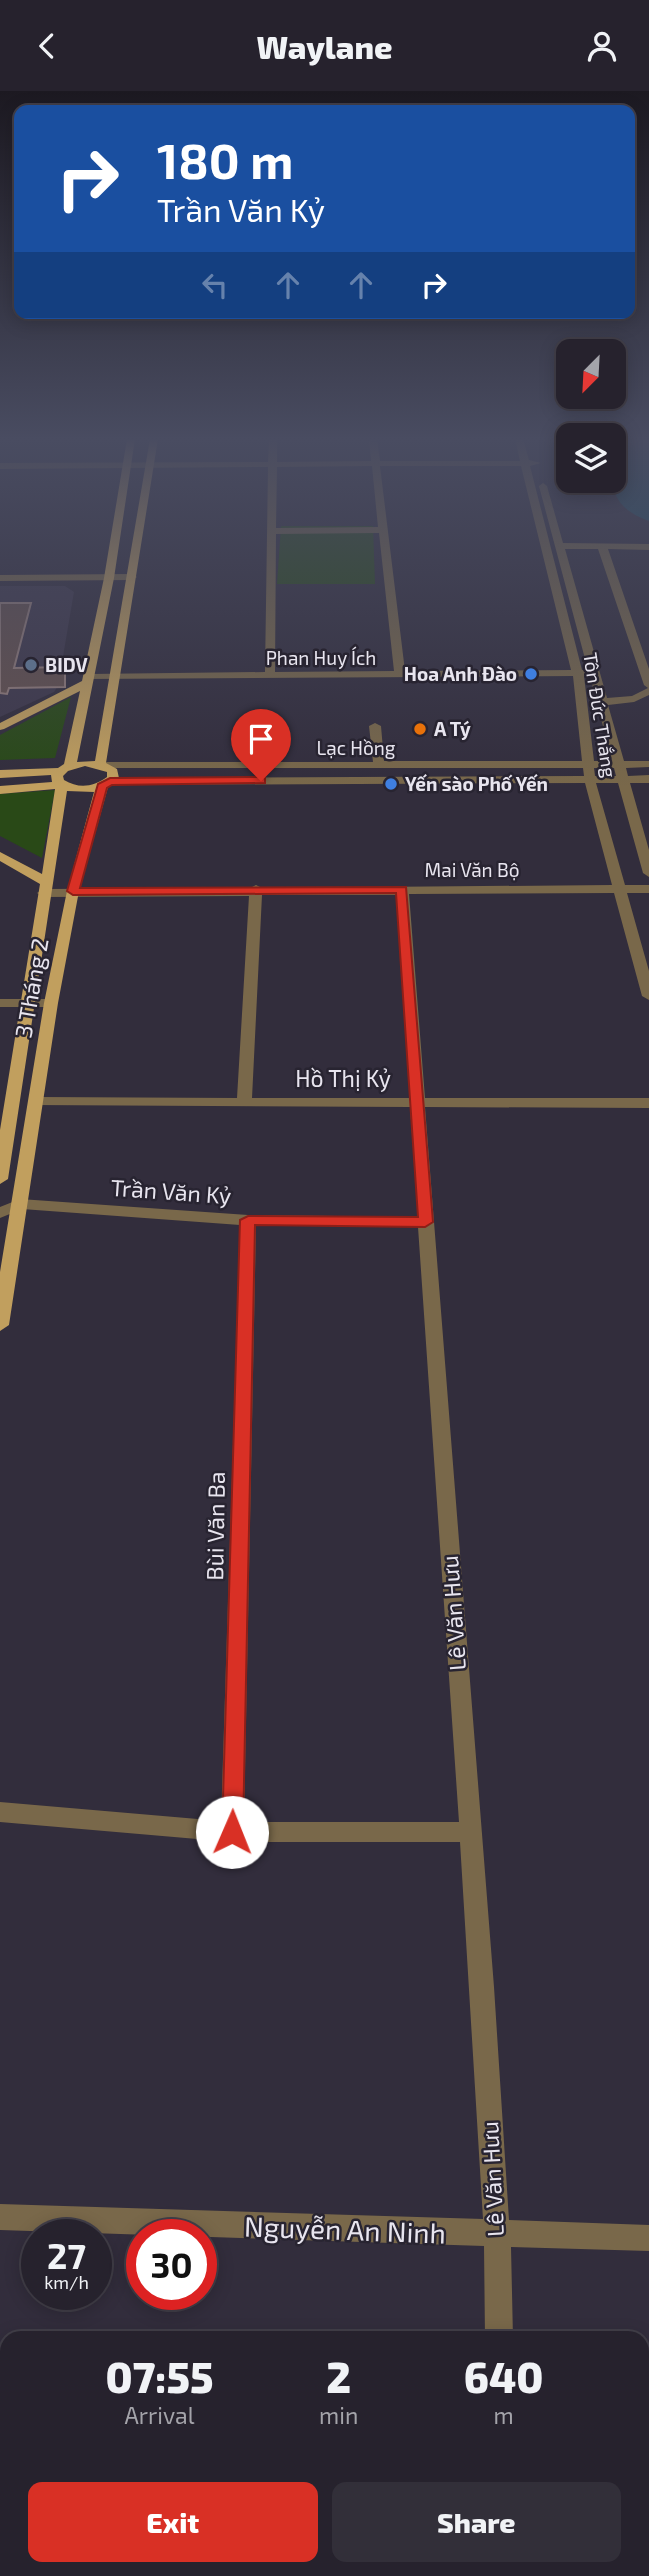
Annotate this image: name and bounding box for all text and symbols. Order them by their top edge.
icon: back [28,27,66,65]
text: Waylane [256,27,393,65]
icon: person [583,27,621,65]
text: 180 m [157,130,293,189]
icon: right [42,133,133,224]
text: Trần Văn Kỷ [157,190,325,228]
icon: left [196,266,234,304]
icon: ahead [269,266,307,304]
icon: ahead [342,266,380,304]
icon: right [415,266,453,304]
north arrow [556,339,626,409]
map controls [556,339,626,493]
button: layers [556,423,626,493]
street label: Phan Huy Ích [266,646,376,669]
street label: Tôn Đức Thắng [579,651,622,779]
place label: BIDV [45,653,89,676]
marker: BIDV [23,657,39,673]
place label: Hoa Anh Đào [404,662,517,685]
marker: Hoa Anh Đào [523,666,539,682]
pin [231,709,291,781]
place label: A Tý [434,717,471,741]
icon: arrive [242,720,280,758]
marker: A Tý [412,721,428,737]
street label: Lạc Hồng [317,736,396,759]
place label: Yến sào Phố Yến [405,772,548,795]
marker: Yến sào Phố Yến [383,776,399,792]
street label: Mai Văn Bộ [425,858,519,881]
street label: 3 Tháng 2 [8,936,54,1040]
street label: Hồ Thị Kỷ [295,1064,391,1092]
street label: Trần Văn Kỷ [110,1173,232,1209]
street label: Bùi Văn Ba [200,1471,230,1581]
street label: Lê Văn Hưu [435,1555,471,1672]
position arrow [195,1795,269,1869]
street label: Lê Văn Hưu [475,2121,509,2237]
street label: Nguyễn An Ninh [244,2208,447,2250]
speed limit sign: 30 [126,2219,217,2310]
text: 27 [47,2234,86,2276]
text: km/h [44,2271,89,2293]
text: 07:55 [106,2351,214,2401]
text: 2 [326,2351,351,2401]
text: 640 [464,2351,543,2401]
text: Arrival [125,2401,195,2429]
text: min [319,2401,358,2429]
text: m [494,2401,514,2429]
button: Exit [28,2482,318,2562]
button: Share [332,2482,621,2562]

